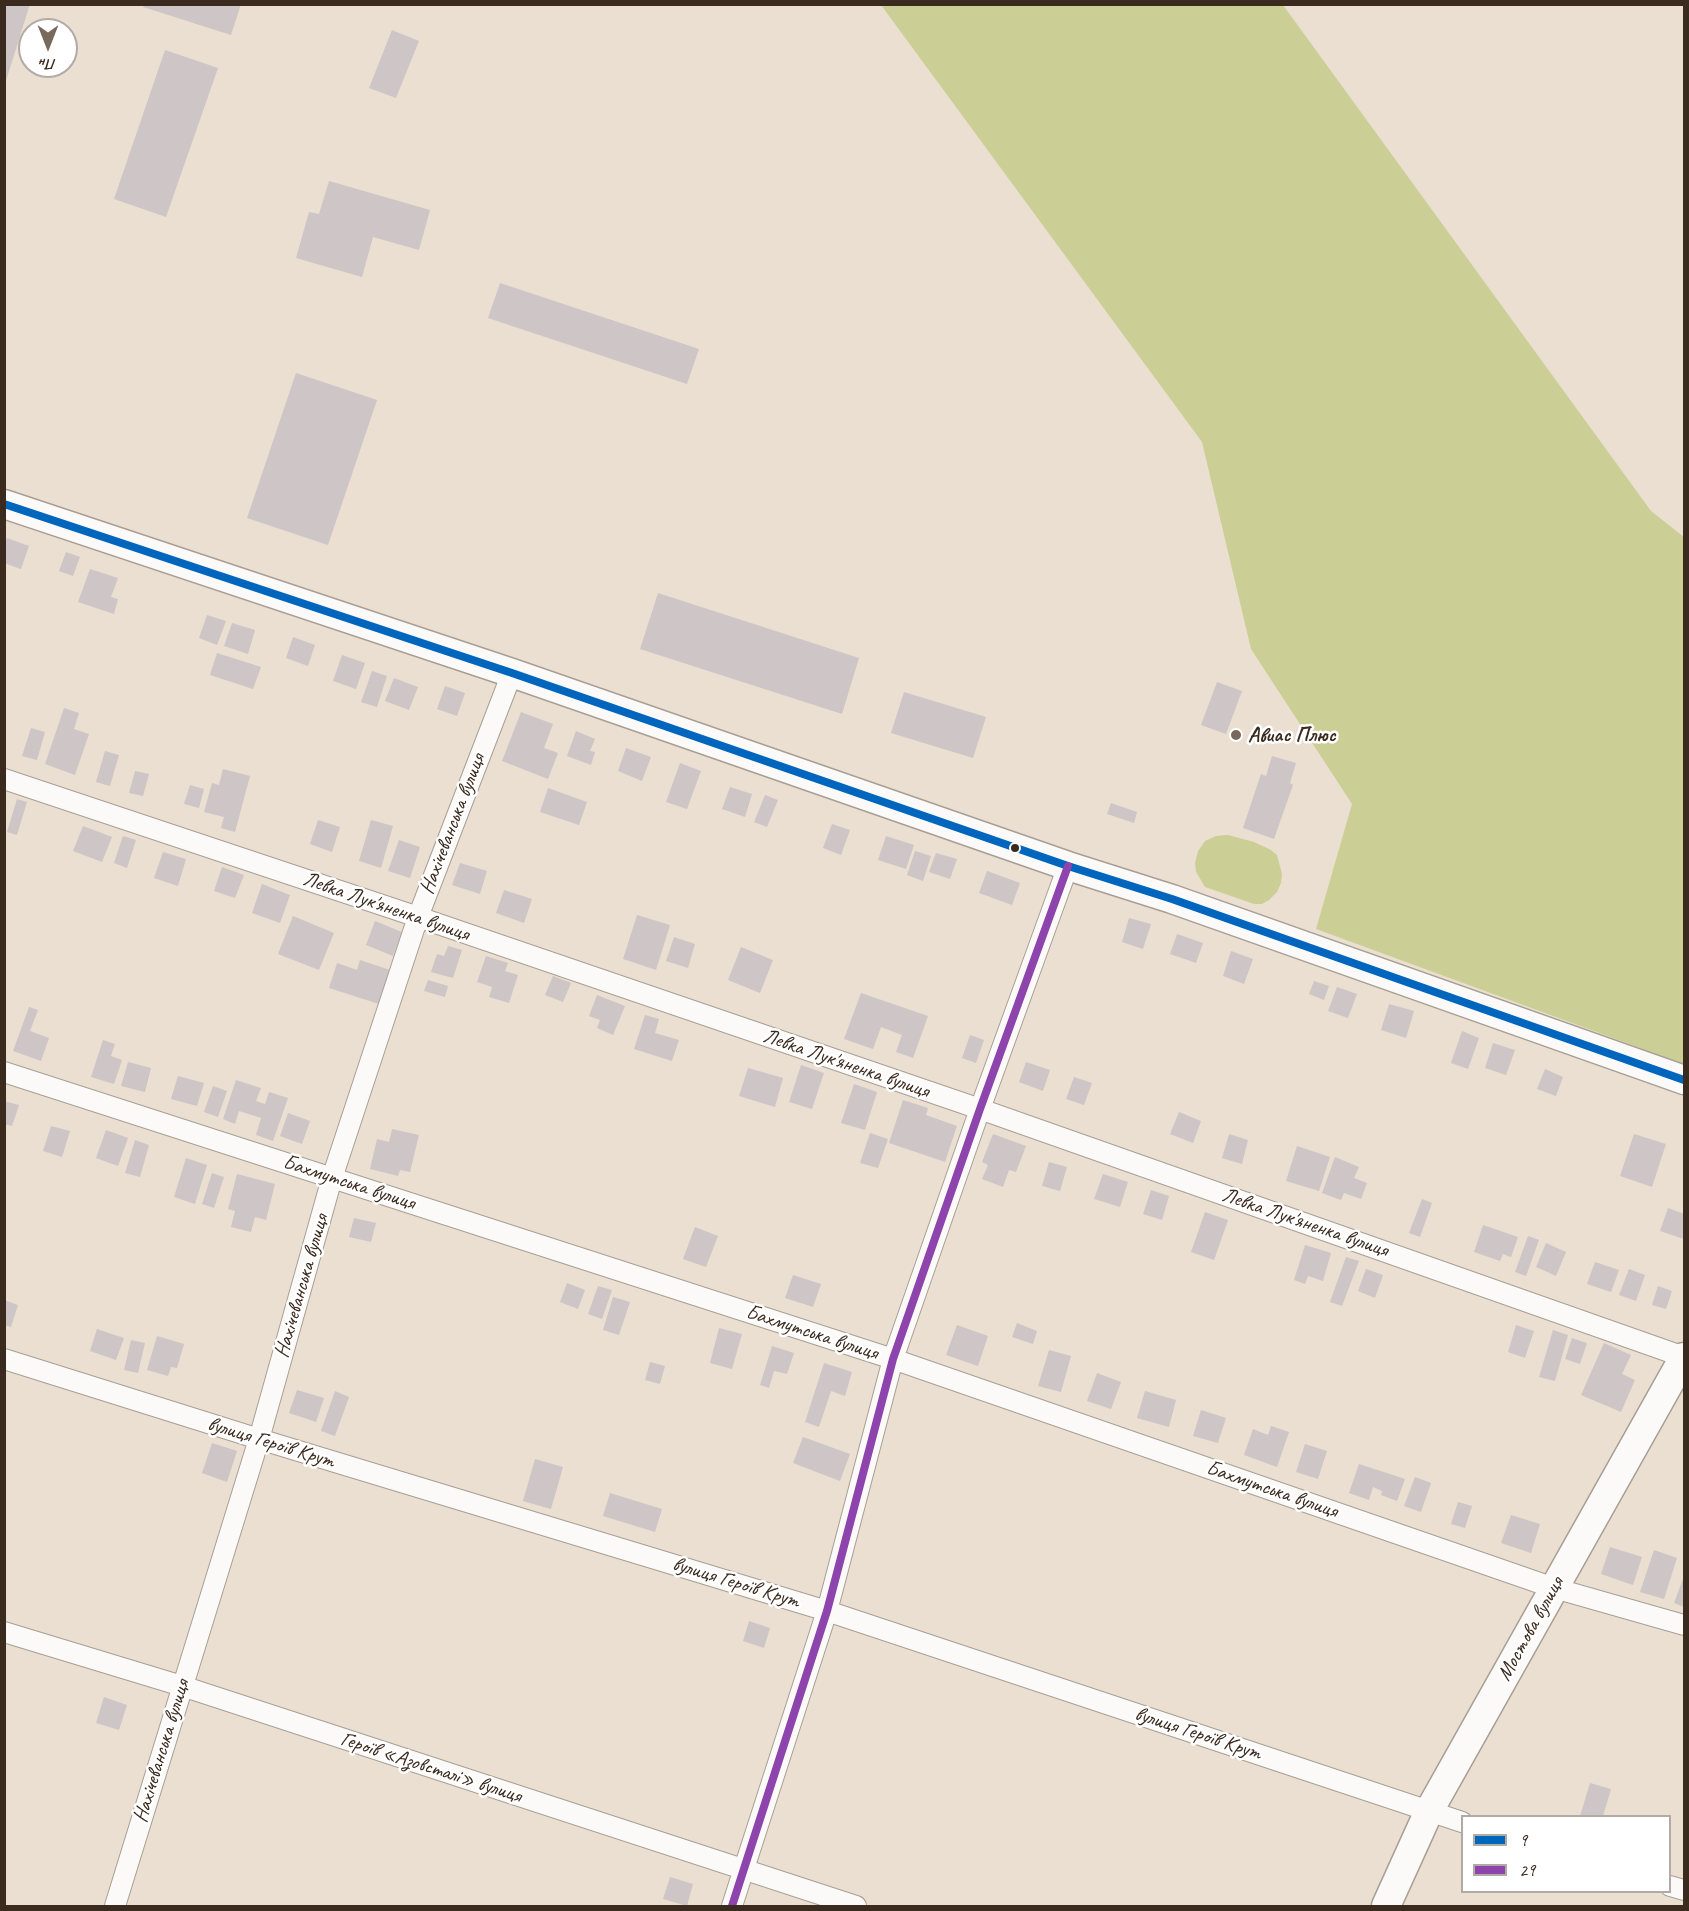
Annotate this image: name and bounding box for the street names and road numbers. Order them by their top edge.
street label: Нахічеванська вулиця [415,750,491,898]
street label: Левка Лук'яненка вулиця [300,867,472,947]
street label: Левка Лук'яненка вулиця [760,1024,932,1104]
street label: Бахмутська вулиця [280,1150,418,1216]
street label: Левка Лук'яненка вулиця [1219,1183,1391,1263]
street label: Нахічеванська вулиця [269,1211,335,1361]
street label: Бахмутська вулиця [743,1300,881,1366]
street label: вулиця Героїв Крут [204,1412,338,1474]
street label: Бахмутська вулиця [1203,1456,1341,1524]
street label: вулиця Героїв Крут [669,1552,803,1614]
street label: Мостова вулиця [1492,1573,1570,1685]
street label: Нахічеванська вулиця [128,1676,196,1826]
street label: вулиця Героїв Крут [1131,1702,1265,1766]
street label: Героїв «Азовсталі» вулиця [337,1727,525,1809]

